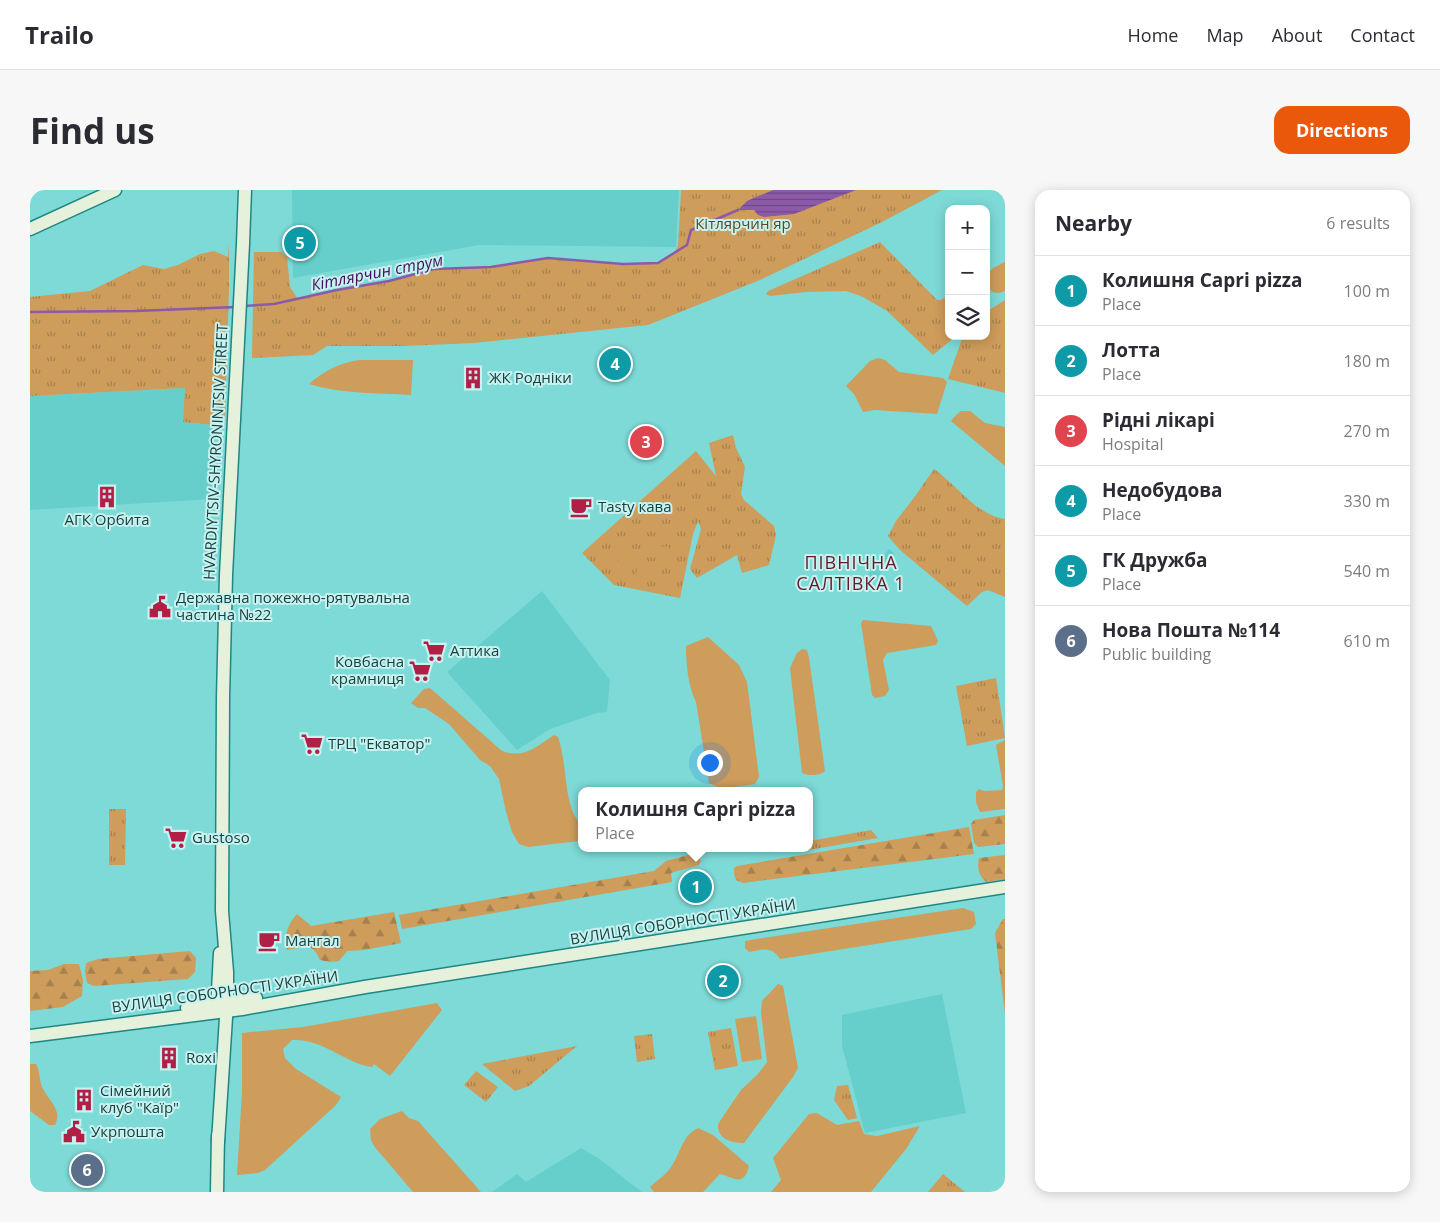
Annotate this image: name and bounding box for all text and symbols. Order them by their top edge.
text: Trailo [25,18,94,51]
text: Home [1128,23,1178,47]
text: Map [1206,23,1244,47]
text: About [1272,23,1322,47]
text: Contact [1350,23,1415,47]
button: Directions [1274,106,1410,154]
text: Find us [30,107,155,154]
map controls [945,205,990,340]
button: + [945,205,990,250]
text: Nearby [1055,209,1132,237]
text: 6 results [1326,212,1390,234]
park label: Кітлярчин яр [695,213,791,233]
pin: 5 [284,224,316,262]
water label: Кітлярчин струм [309,248,445,296]
button: − [945,250,990,295]
text: Колишня Capri pizza [1102,267,1302,293]
text: 1 [1066,280,1076,302]
text: 100 m [1344,280,1390,302]
text: Place [1102,293,1141,315]
button: layers [945,295,990,340]
street label: HVARDIYTSIV-SHYRONINTSIV STREET [198,323,232,580]
text: Лотта [1102,337,1160,363]
pin: 4 [599,345,631,383]
text: 2 [1066,350,1076,372]
text: 180 m [1344,350,1390,372]
text: Place [1102,363,1141,385]
building icon: ЖК Родніки [460,365,486,391]
place label: ЖК Родніки [489,367,572,387]
text: Рідні лікарі [1102,407,1215,433]
text: 3 [1066,420,1076,442]
text: 270 m [1344,420,1390,442]
pin: 3 [630,423,662,461]
text: Hospital [1102,433,1164,455]
text: Недобудова [1102,477,1223,503]
building icon: АГК Орбита [94,484,120,510]
text: 4 [1066,490,1076,512]
text: 330 m [1344,490,1390,512]
cafe icon: Tasty кава [568,494,594,520]
place label: Tasty кава [598,496,672,516]
text: Place [1102,503,1141,525]
place label: АГК Орбита [64,509,150,529]
text: ГК Дружба [1102,547,1208,573]
district label: ПІВНІЧНА САЛТІВКА 1 [796,550,906,595]
text: 5 [1066,560,1076,582]
text: 540 m [1344,560,1390,582]
text: Place [1102,573,1141,595]
place label: Державна пожежно-рятувальна частина №22 [176,587,410,624]
public building icon: Державна пожежно-рятувальна частина №22 [147,594,173,620]
text: Нова Пошта №114 [1102,617,1280,643]
text: 6 [1066,630,1076,652]
text: 610 m [1344,630,1390,652]
supermarket icon: Аттика [421,638,447,664]
place label: Аттика [450,640,499,660]
text: Public building [1102,643,1211,665]
place label: Ковбасна крамниця [331,651,404,688]
supermarket icon: Ковбасна крамниця [407,658,433,684]
supermarket icon: ТРЦ "Екватор" [299,731,325,757]
place label: ТРЦ "Екватор" [328,733,431,753]
your location [697,750,723,776]
popup [578,787,813,852]
text: Колишня Capri pizza [595,796,796,822]
text: Place [595,822,634,844]
supermarket icon: Gustoso [163,825,189,851]
place label: Gustoso [192,827,250,847]
pin: 1 [680,868,712,906]
street label: ВУЛИЦЯ СОБОРНОСТІ УКРАЇНИ [568,893,797,949]
cafe icon: Мангал [256,928,282,954]
place label: Мангал [285,930,340,950]
pin: 2 [707,962,739,1000]
street label: ВУЛИЦЯ СОБОРНОСТІ УКРАЇНИ [110,965,339,1017]
building icon: Roxi [156,1045,182,1071]
place label: Roxi [186,1047,216,1067]
place label: Сімейний клуб "Каїр" [100,1080,179,1117]
building icon: Сімейний клуб "Каїр" [71,1087,97,1113]
public building icon: Укрпошта [61,1119,87,1145]
place label: Укрпошта [91,1121,164,1141]
pin: 6 [71,1151,103,1189]

